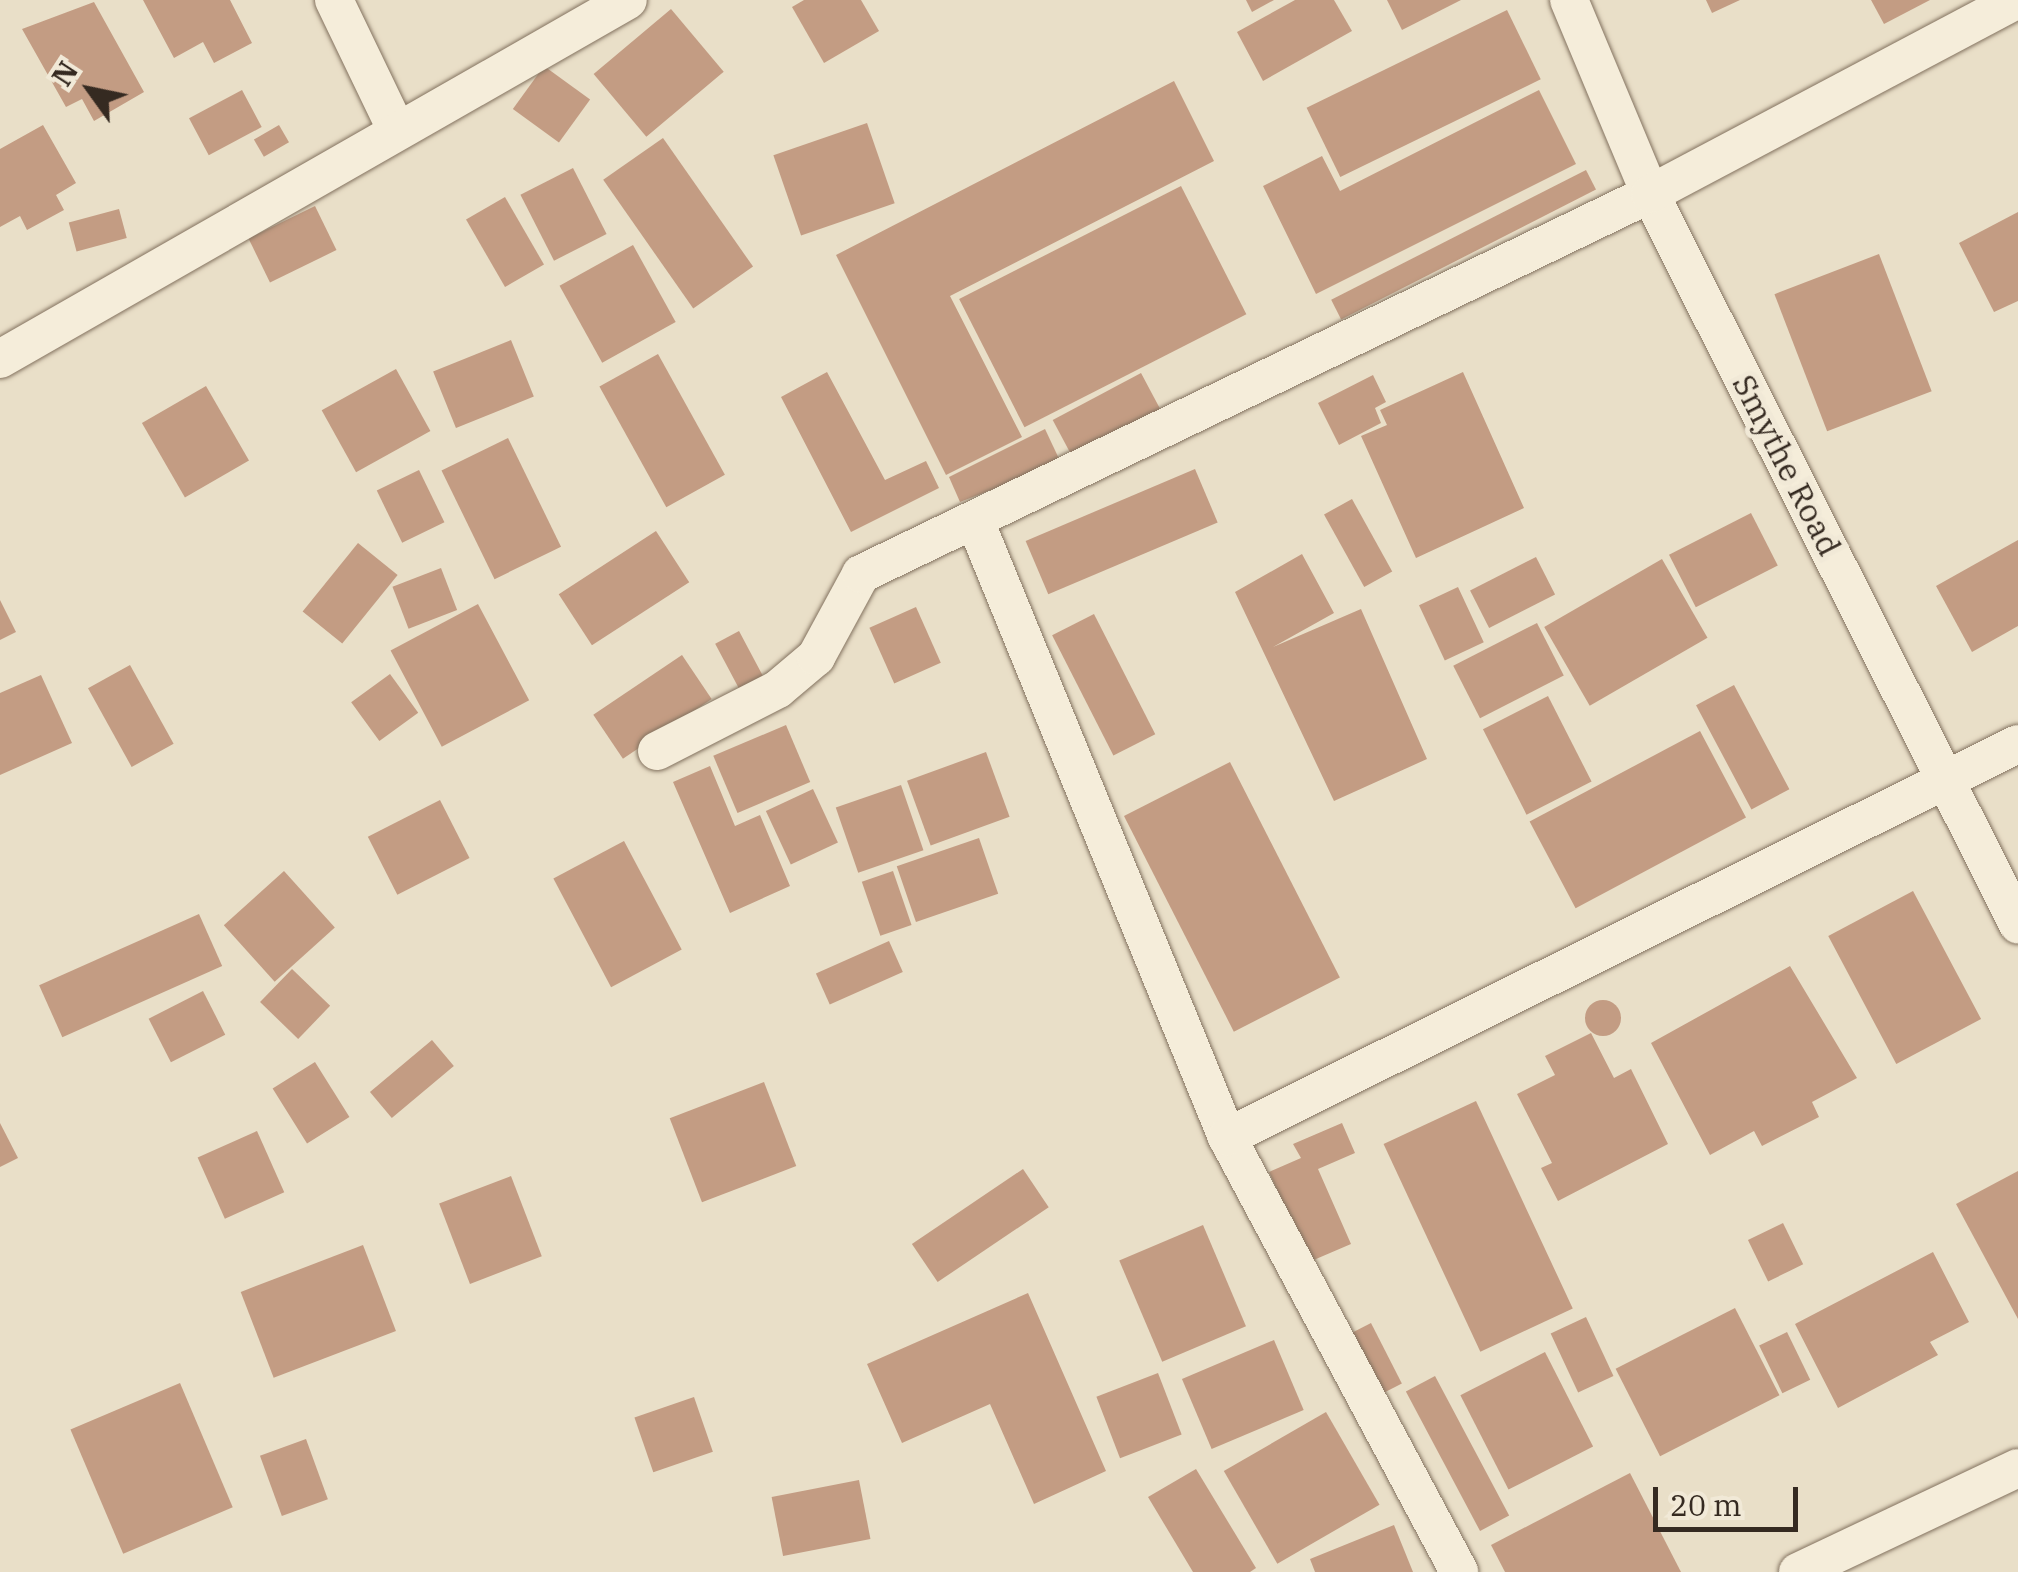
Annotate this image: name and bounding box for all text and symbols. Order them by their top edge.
north arrow [40,40,140,140]
text: N [43,54,86,93]
street label: Smythe Road [1725,368,1849,562]
scale bar [1658,1467,1803,1529]
text: 20 m [1670,1485,1742,1524]

